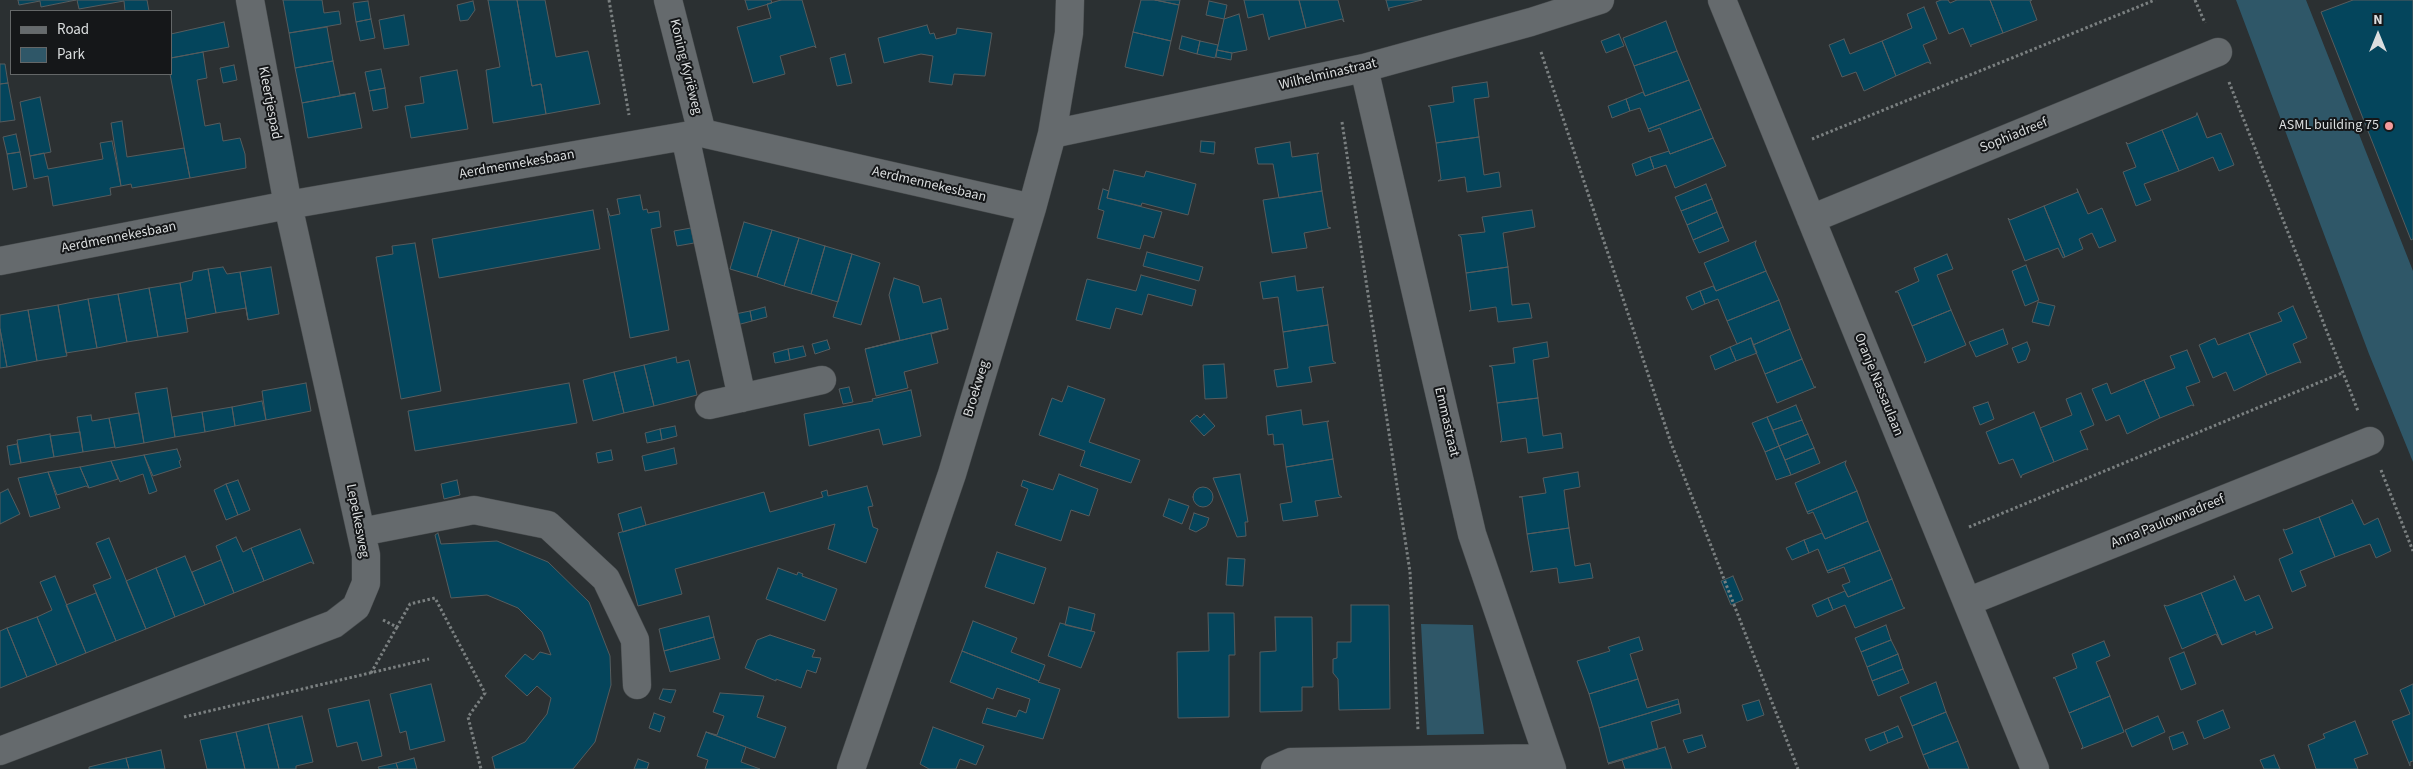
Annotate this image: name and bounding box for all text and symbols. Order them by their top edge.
legend [10,10,172,75]
north arrow [2353,10,2403,60]
text: N [2373,10,2383,30]
street label: Koning Kyriëweg [665,18,705,116]
text: Road [57,19,89,40]
text: Park [57,44,85,65]
street label: Wilhelminastraat [1278,56,1378,94]
street label: Kleertjespad [254,65,284,141]
street label: Sophiadreef [1978,115,2050,157]
place label: ASML building 75 [2279,118,2379,134]
marker: ASML building 75 [2383,120,2395,132]
street label: Aerdmennekesbaan [458,147,576,183]
street label: Aerdmennekesbaan [870,164,988,206]
street label: Aerdmennekesbaan [60,219,178,257]
street label: Oranje Nassaulaan [1850,331,1906,439]
street label: Broekweg [960,359,994,419]
street label: Emmastraat [1430,385,1462,459]
street label: Lepelkesweg [342,482,372,560]
street label: Anna Paulownadreef [2109,492,2227,552]

